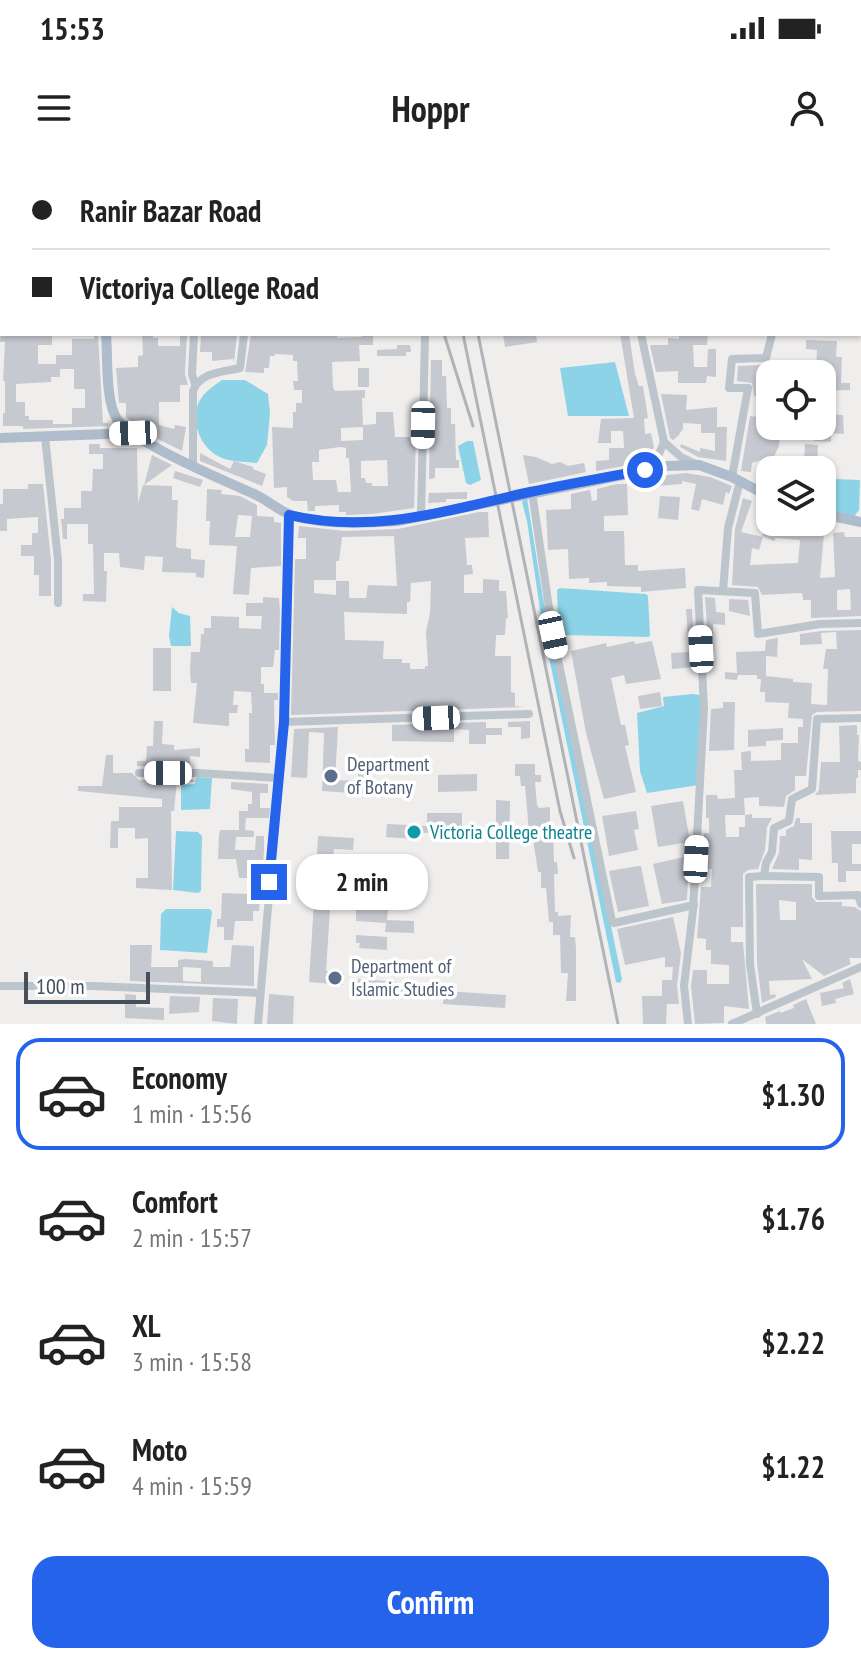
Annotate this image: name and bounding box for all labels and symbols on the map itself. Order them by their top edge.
car [411,401,435,449]
car [109,420,157,446]
route start [627,452,663,488]
car [536,609,570,661]
car [688,624,714,674]
car [412,705,460,731]
place label: Department of Botany [347,751,430,800]
car [144,761,192,785]
marker: Department of Botany [322,767,340,785]
place label: Victoria College theatre [429,819,592,845]
marker: Victoria College theatre [405,823,423,841]
car [683,834,709,884]
callout: 2 min [297,854,429,910]
route end [251,864,287,900]
place label: Department of Islamic Studies [351,953,454,1002]
scale bar [24,968,150,1004]
marker: Department of Islamic Studies [326,969,344,987]

